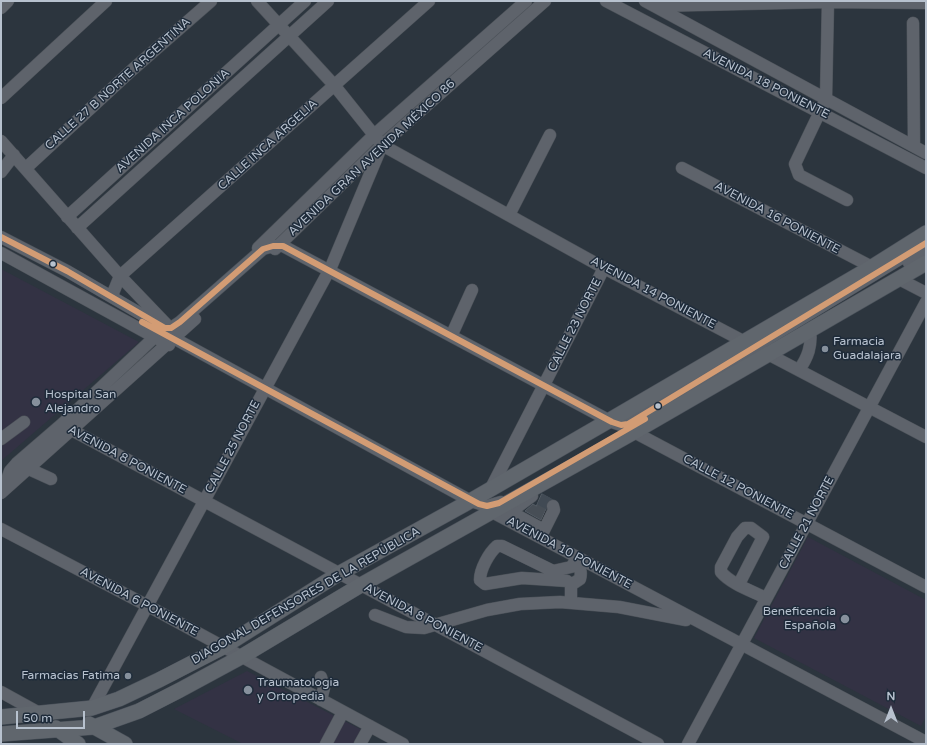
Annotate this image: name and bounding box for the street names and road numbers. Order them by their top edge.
street label: CALLE 27 B NORTE ARGENTINA [42,15,194,153]
street label: AVENIDA 18 PONIENTE [701,46,831,122]
street label: AVENIDA INCA POLONIA [113,66,233,176]
street label: AVENIDA GRAN AVENIDA MÉXICO 86 [286,77,458,239]
street label: CALLE INCA ARGELIA [215,97,321,193]
street label: AVENIDA 16 PONIENTE [712,179,842,257]
street label: AVENIDA 14 PONIENTE [588,254,718,332]
street label: CALLE 23 NORTE [545,276,605,374]
street label: CALLE 25 NORTE [202,398,264,496]
street label: AVENIDA 8 PONIENTE [65,423,189,497]
street label: CALLE 12 PONIENTE [680,452,796,522]
street label: CALLE 21 NORTE [776,474,838,572]
street label: AVENIDA 10 PONIENTE [504,514,634,592]
street label: DIAGONAL DEFENSORES DE LA REPÚBLICA [189,524,423,668]
street label: AVENIDA 6 PONIENTE [77,565,201,639]
street label: AVENIDA 8 PONIENTE [361,581,485,655]

